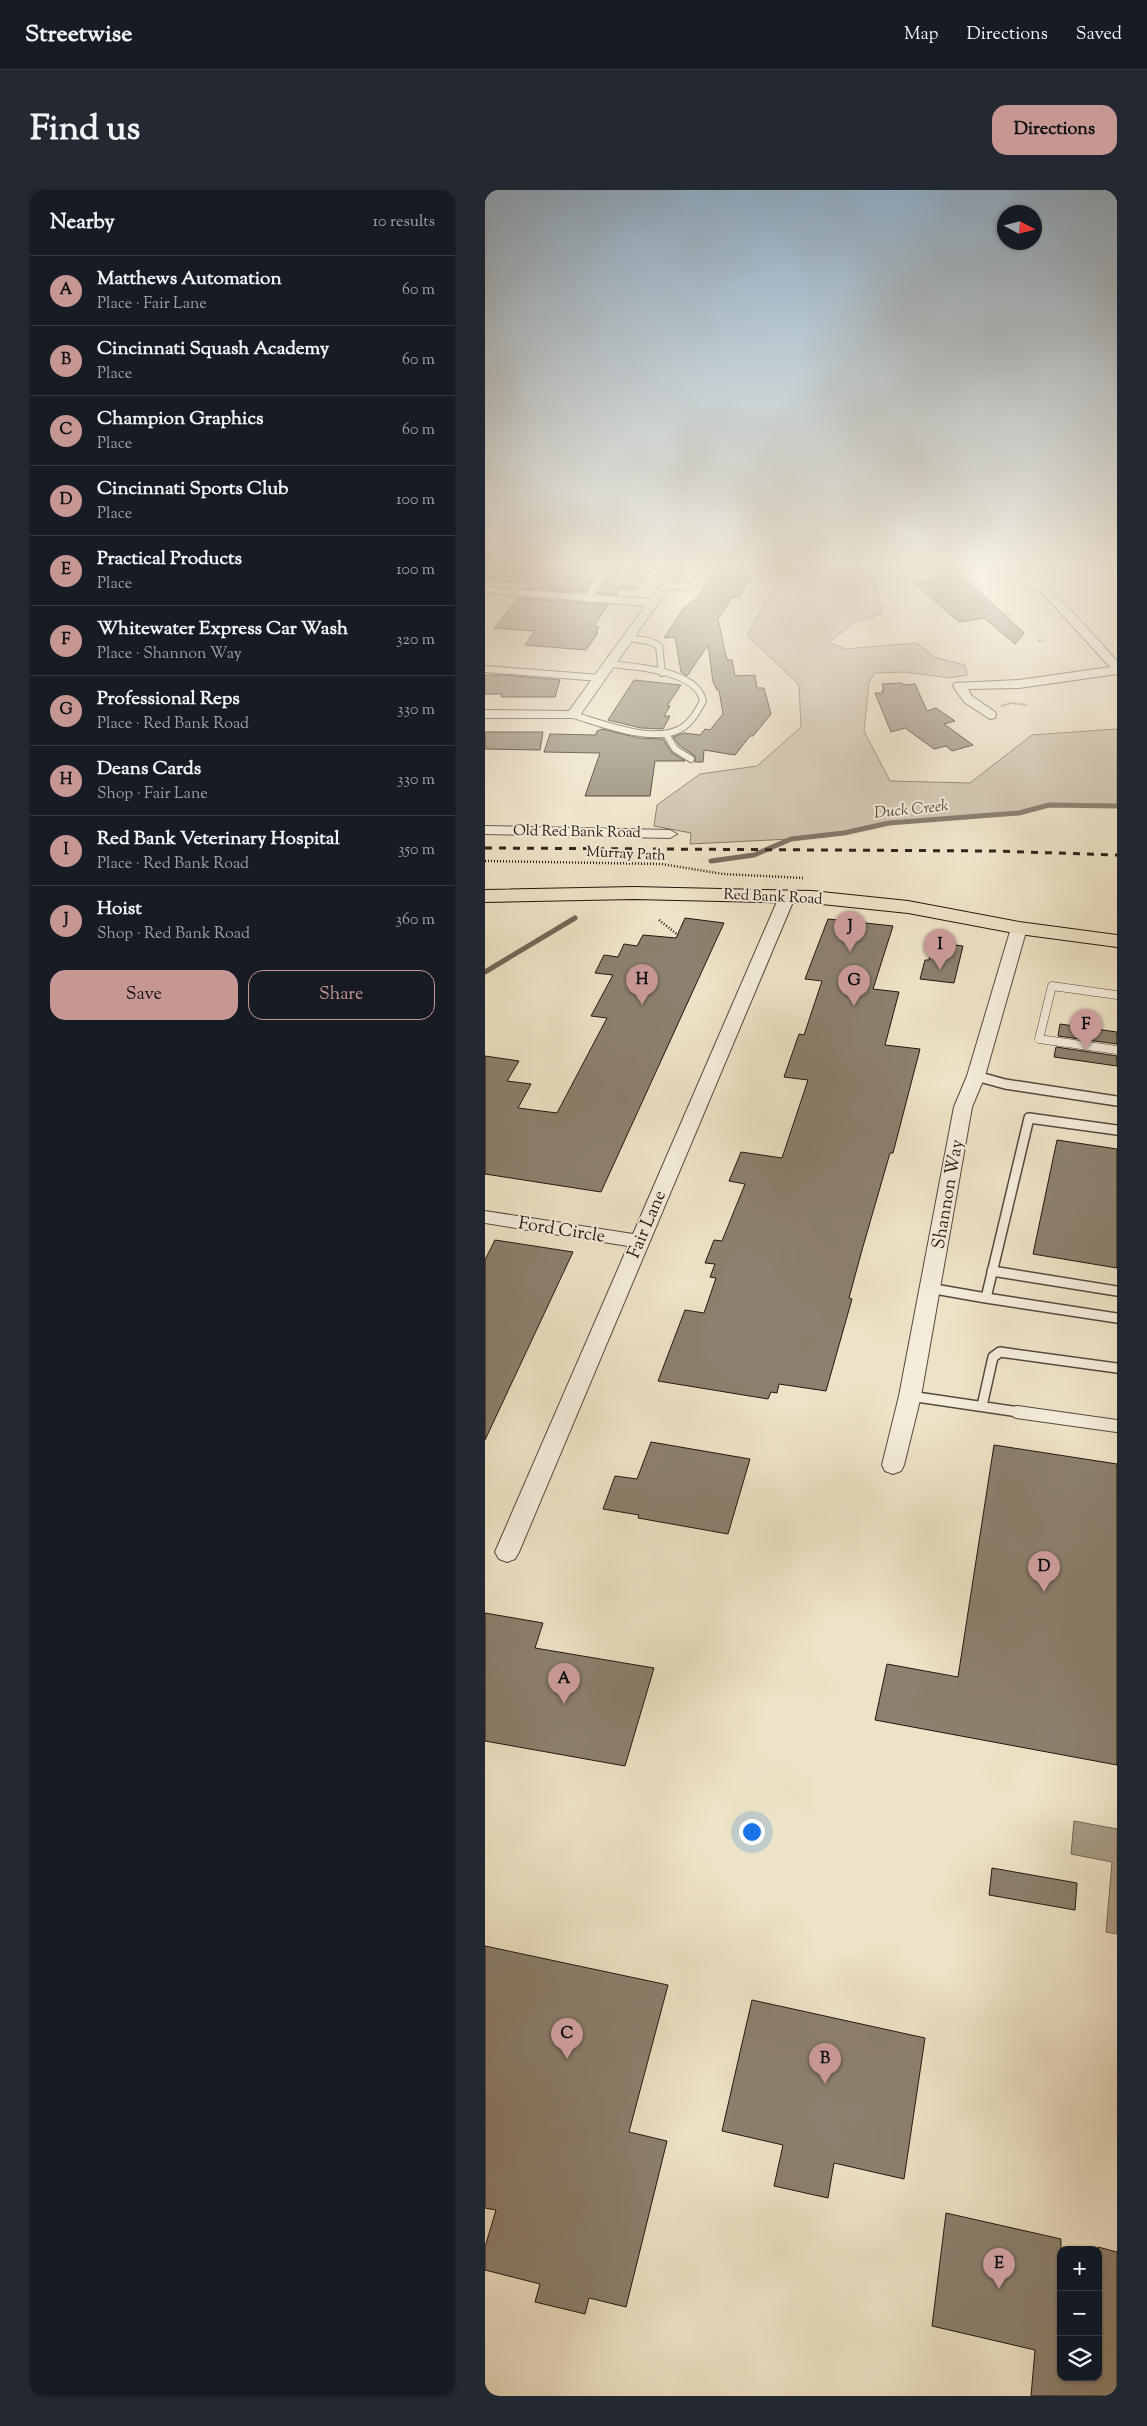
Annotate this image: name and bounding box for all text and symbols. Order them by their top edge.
text: Streetwise [25,18,132,52]
text: Map [904,22,939,48]
text: Directions [967,22,1048,48]
text: Saved [1076,22,1122,48]
text: Find us [30,105,140,156]
button: Directions [992,105,1117,155]
north arrow [997,205,1042,250]
text: Nearby [50,208,115,238]
text: 10 results [373,211,435,234]
text: Matthews Automation [97,266,282,293]
text: A [60,279,73,302]
text: 60 m [402,279,435,302]
text: Place · Fair Lane [97,293,207,316]
text: Cincinnati Squash Academy [97,336,329,363]
text: B [61,349,71,372]
text: 60 m [402,349,435,372]
text: Place [97,363,132,386]
text: Champion Graphics [97,406,263,433]
text: C [60,419,72,442]
text: 60 m [402,419,435,442]
text: Place [97,433,132,456]
text: Cincinnati Sports Club [97,476,288,503]
text: D [60,489,72,512]
text: 100 m [396,489,435,512]
text: Place [97,503,132,526]
text: Practical Products [97,546,242,573]
text: E [61,559,71,582]
text: 100 m [396,559,435,582]
text: Place [97,573,132,596]
text: Whitewater Express Car Wash [97,616,348,643]
text: F [62,629,70,652]
text: 320 m [396,629,435,652]
text: Place · Shannon Way [97,643,242,666]
text: Professional Reps [97,686,240,713]
text: G [59,699,73,722]
text: 330 m [397,699,435,722]
text: Place · Red Bank Road [97,713,249,736]
text: Deans Cards [97,756,201,783]
text: H [60,769,72,792]
text: 330 m [397,769,435,792]
text: Shop · Fair Lane [97,783,208,806]
water label: Duck Creek [873,795,950,826]
street label: Old Red Bank Road [513,821,642,844]
text: Red Bank Veterinary Hospital [97,826,340,853]
text: I [63,839,69,862]
text: 350 m [398,839,435,862]
street label: Murray Path [586,842,666,867]
text: Place · Red Bank Road [97,853,249,876]
street label: Red Bank Road [723,884,824,911]
text: Hoist [97,896,142,923]
text: J [64,909,68,932]
text: 360 m [396,909,435,932]
pin: J [834,911,866,952]
text: Shop · Red Bank Road [97,923,250,946]
pin: I [924,929,956,970]
pin: H [626,964,658,1005]
pin: G [838,965,870,1006]
button: Save [50,970,238,1020]
button: Share [248,970,435,1020]
pin: F [1070,1009,1102,1050]
street label: Shannon Way [927,1137,971,1251]
street label: Fair Lane [622,1187,674,1263]
street label: Ford Circle [516,1211,607,1251]
pin: D [1028,1551,1060,1592]
pin: A [548,1663,580,1704]
your location [739,1819,765,1845]
pin: C [551,2018,583,2059]
pin: B [809,2043,841,2084]
map controls [1057,2246,1102,2381]
button: + [1057,2246,1102,2291]
pin: E [983,2248,1015,2289]
button: − [1057,2291,1102,2336]
button: layers [1057,2336,1102,2381]

